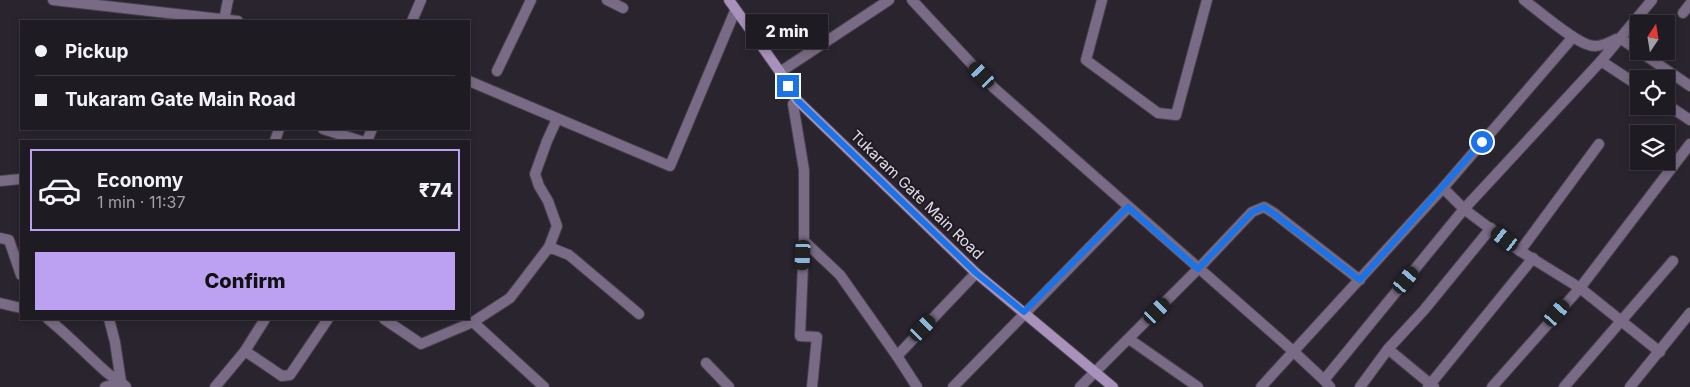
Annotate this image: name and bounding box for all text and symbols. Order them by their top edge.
callout: 2 min [747,13,829,48]
north arrow [1630,15,1675,60]
map controls [1630,15,1675,170]
text: 2 min [765,21,809,41]
text: Pickup [65,40,128,63]
car [966,59,997,91]
button: locate [1630,70,1675,115]
route end [777,75,799,97]
text: Tukaram Gate Main Road [65,88,296,111]
button: layers [1630,125,1675,170]
street label: Tukaram Gate Main Road [847,126,988,263]
route start [1471,131,1493,153]
icon: car [37,168,82,213]
text: Economy [97,169,183,192]
text: ₹74 [419,179,453,202]
text: 1 min · 11:37 [97,192,186,212]
car [1488,224,1521,254]
car [794,240,811,270]
button: Confirm [35,252,455,310]
car [1390,264,1421,296]
car [1141,295,1172,327]
car [1541,297,1572,329]
car [907,312,938,344]

